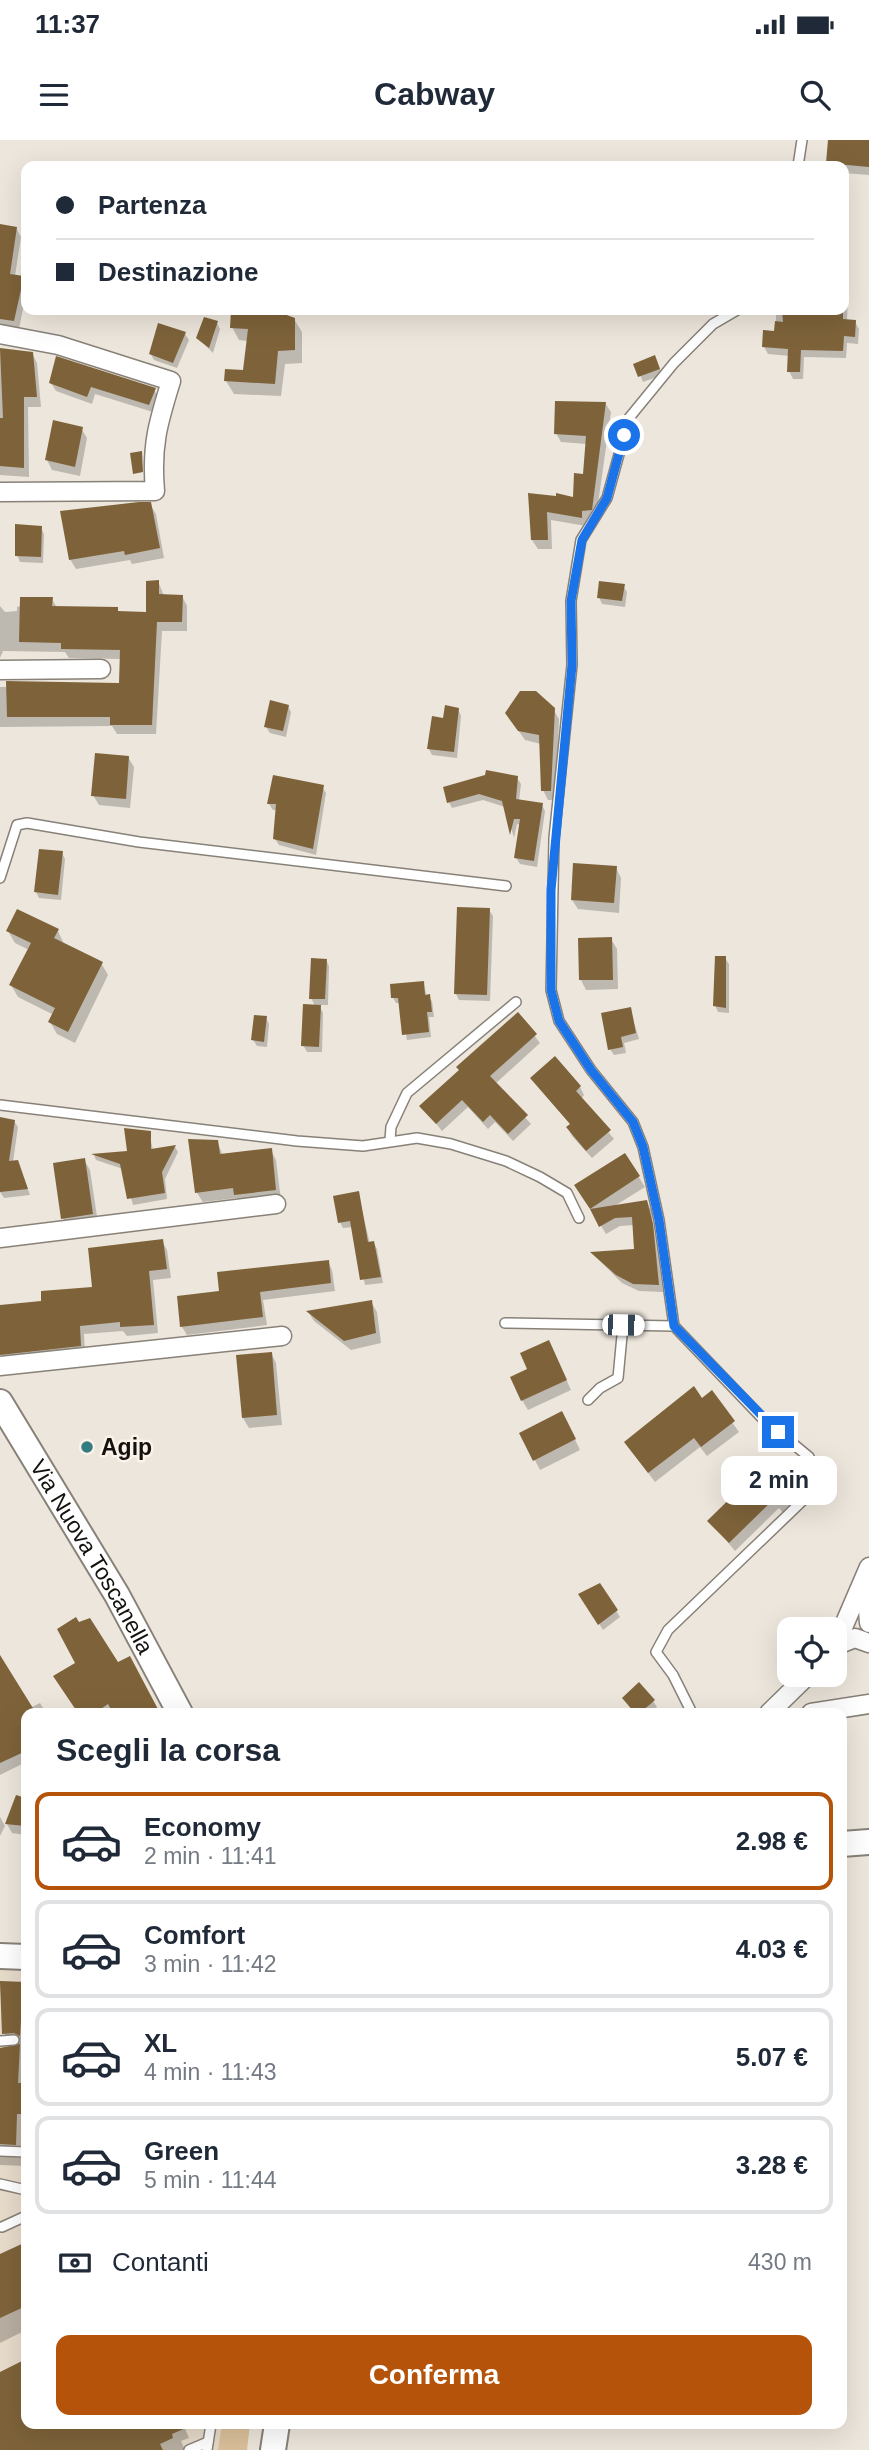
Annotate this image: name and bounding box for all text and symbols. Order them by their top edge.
text: 11:37 [35,9,100,39]
icon: menu [35,76,73,114]
text: Cabway [374,76,495,112]
icon: search [796,76,834,114]
text: Partenza [98,190,206,220]
text: Destinazione [98,257,258,287]
route start [608,419,640,451]
car [602,1314,645,1336]
route end [762,1416,794,1448]
place label: Agip [101,1434,152,1460]
marker: Agip [79,1439,95,1455]
street label: Via Nuova Toscanella [25,1455,159,1658]
callout: 2 min [720,1456,836,1506]
text: 2 min [749,1467,809,1493]
map controls [777,1617,847,1687]
button: locate [777,1617,847,1687]
text: Scegli la corsa [56,1732,280,1768]
icon: car [60,1810,123,1873]
text: Economy [144,1812,261,1842]
text: 2.98 € [736,1826,808,1856]
text: 2 min · 11:41 [144,1843,277,1869]
icon: car [60,1918,123,1981]
text: Comfort [144,1920,245,1950]
text: 4.03 € [736,1934,808,1964]
text: 3 min · 11:42 [144,1951,277,1977]
icon: car [60,2026,123,2089]
text: XL [144,2028,177,2058]
text: 5.07 € [736,2042,808,2072]
text: 4 min · 11:43 [144,2059,277,2085]
icon: car [60,2134,123,2197]
text: Green [144,2136,219,2166]
text: 3.28 € [736,2150,808,2180]
text: 5 min · 11:44 [144,2167,277,2193]
icon: cash [56,2244,94,2282]
text: Contanti [112,2247,209,2277]
text: 430 m [748,2249,812,2275]
button: Conferma [56,2335,812,2415]

